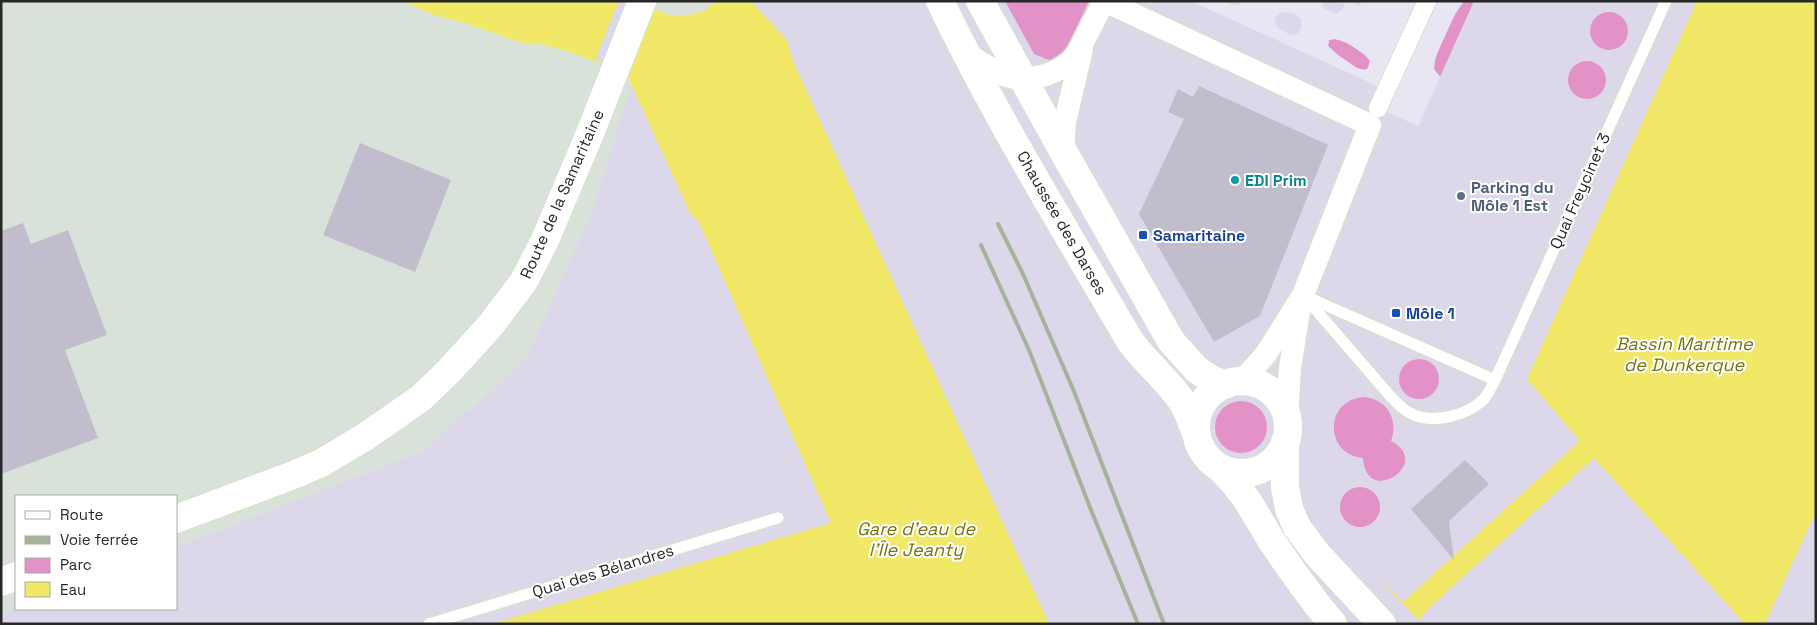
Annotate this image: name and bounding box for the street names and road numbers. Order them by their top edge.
street label: Route de la Samaritaine [515,106,609,282]
street label: Quai Freycinet 3 [1545,130,1615,252]
street label: Chaussée des Darses [1012,147,1112,299]
street label: Quai des Bélandres [530,539,676,603]

